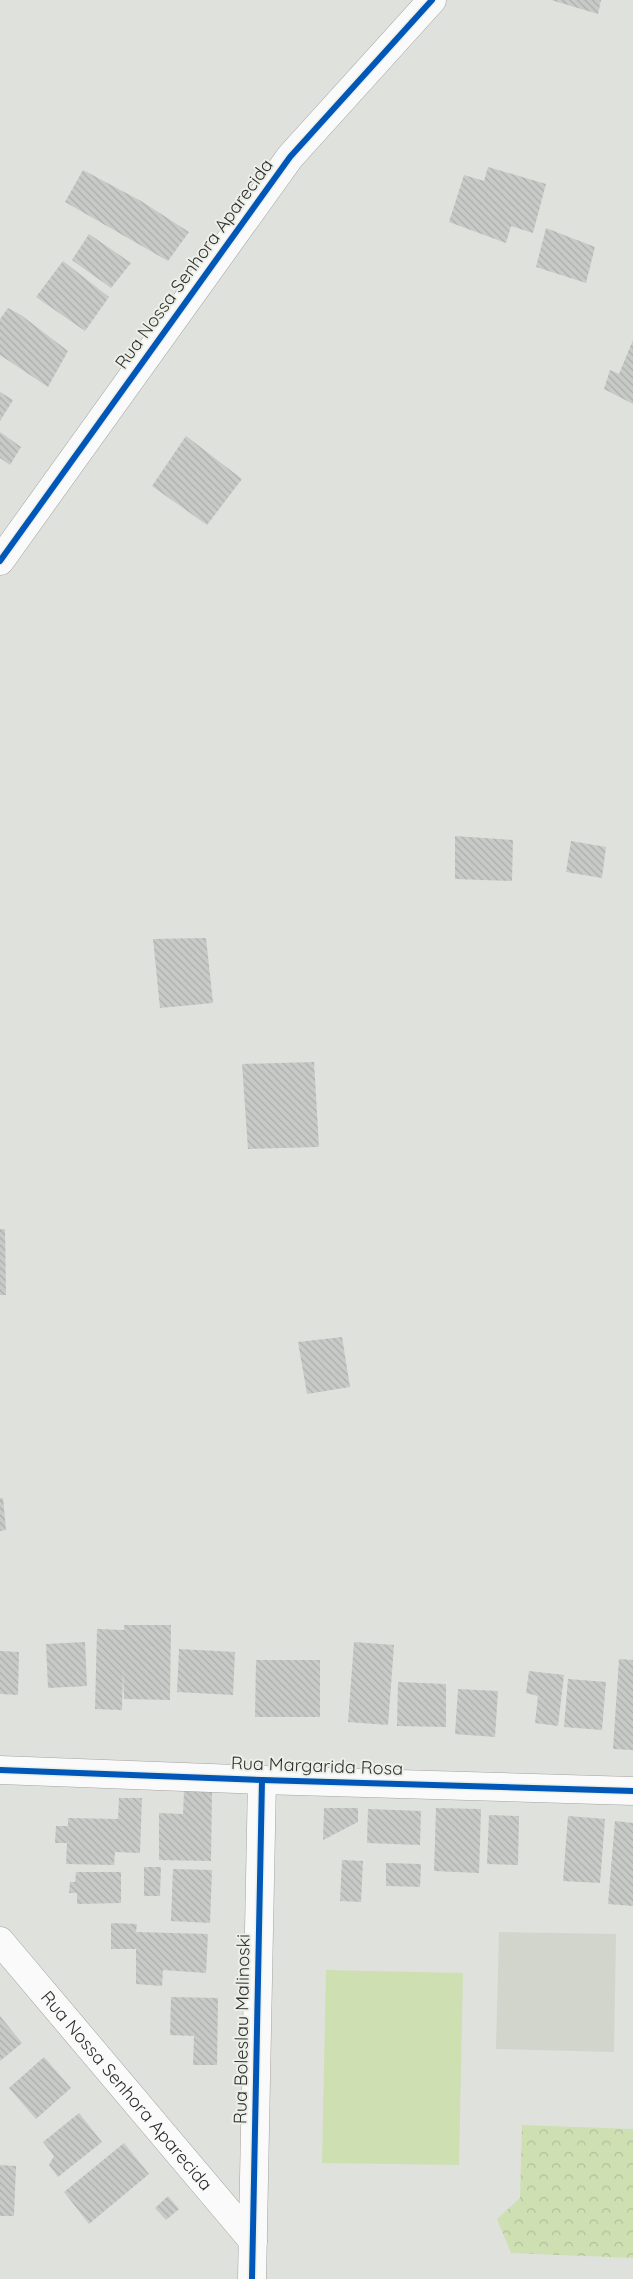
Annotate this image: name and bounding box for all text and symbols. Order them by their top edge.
street label: Rua Nossa Senhora Aparecida [110,154,278,373]
street label: Rua Margarida Rosa [231,1751,404,1780]
street label: Rua Boleslau Malinoski [228,1934,255,2124]
street label: Rua Nossa Senhora Aparecida [36,1986,218,2195]

